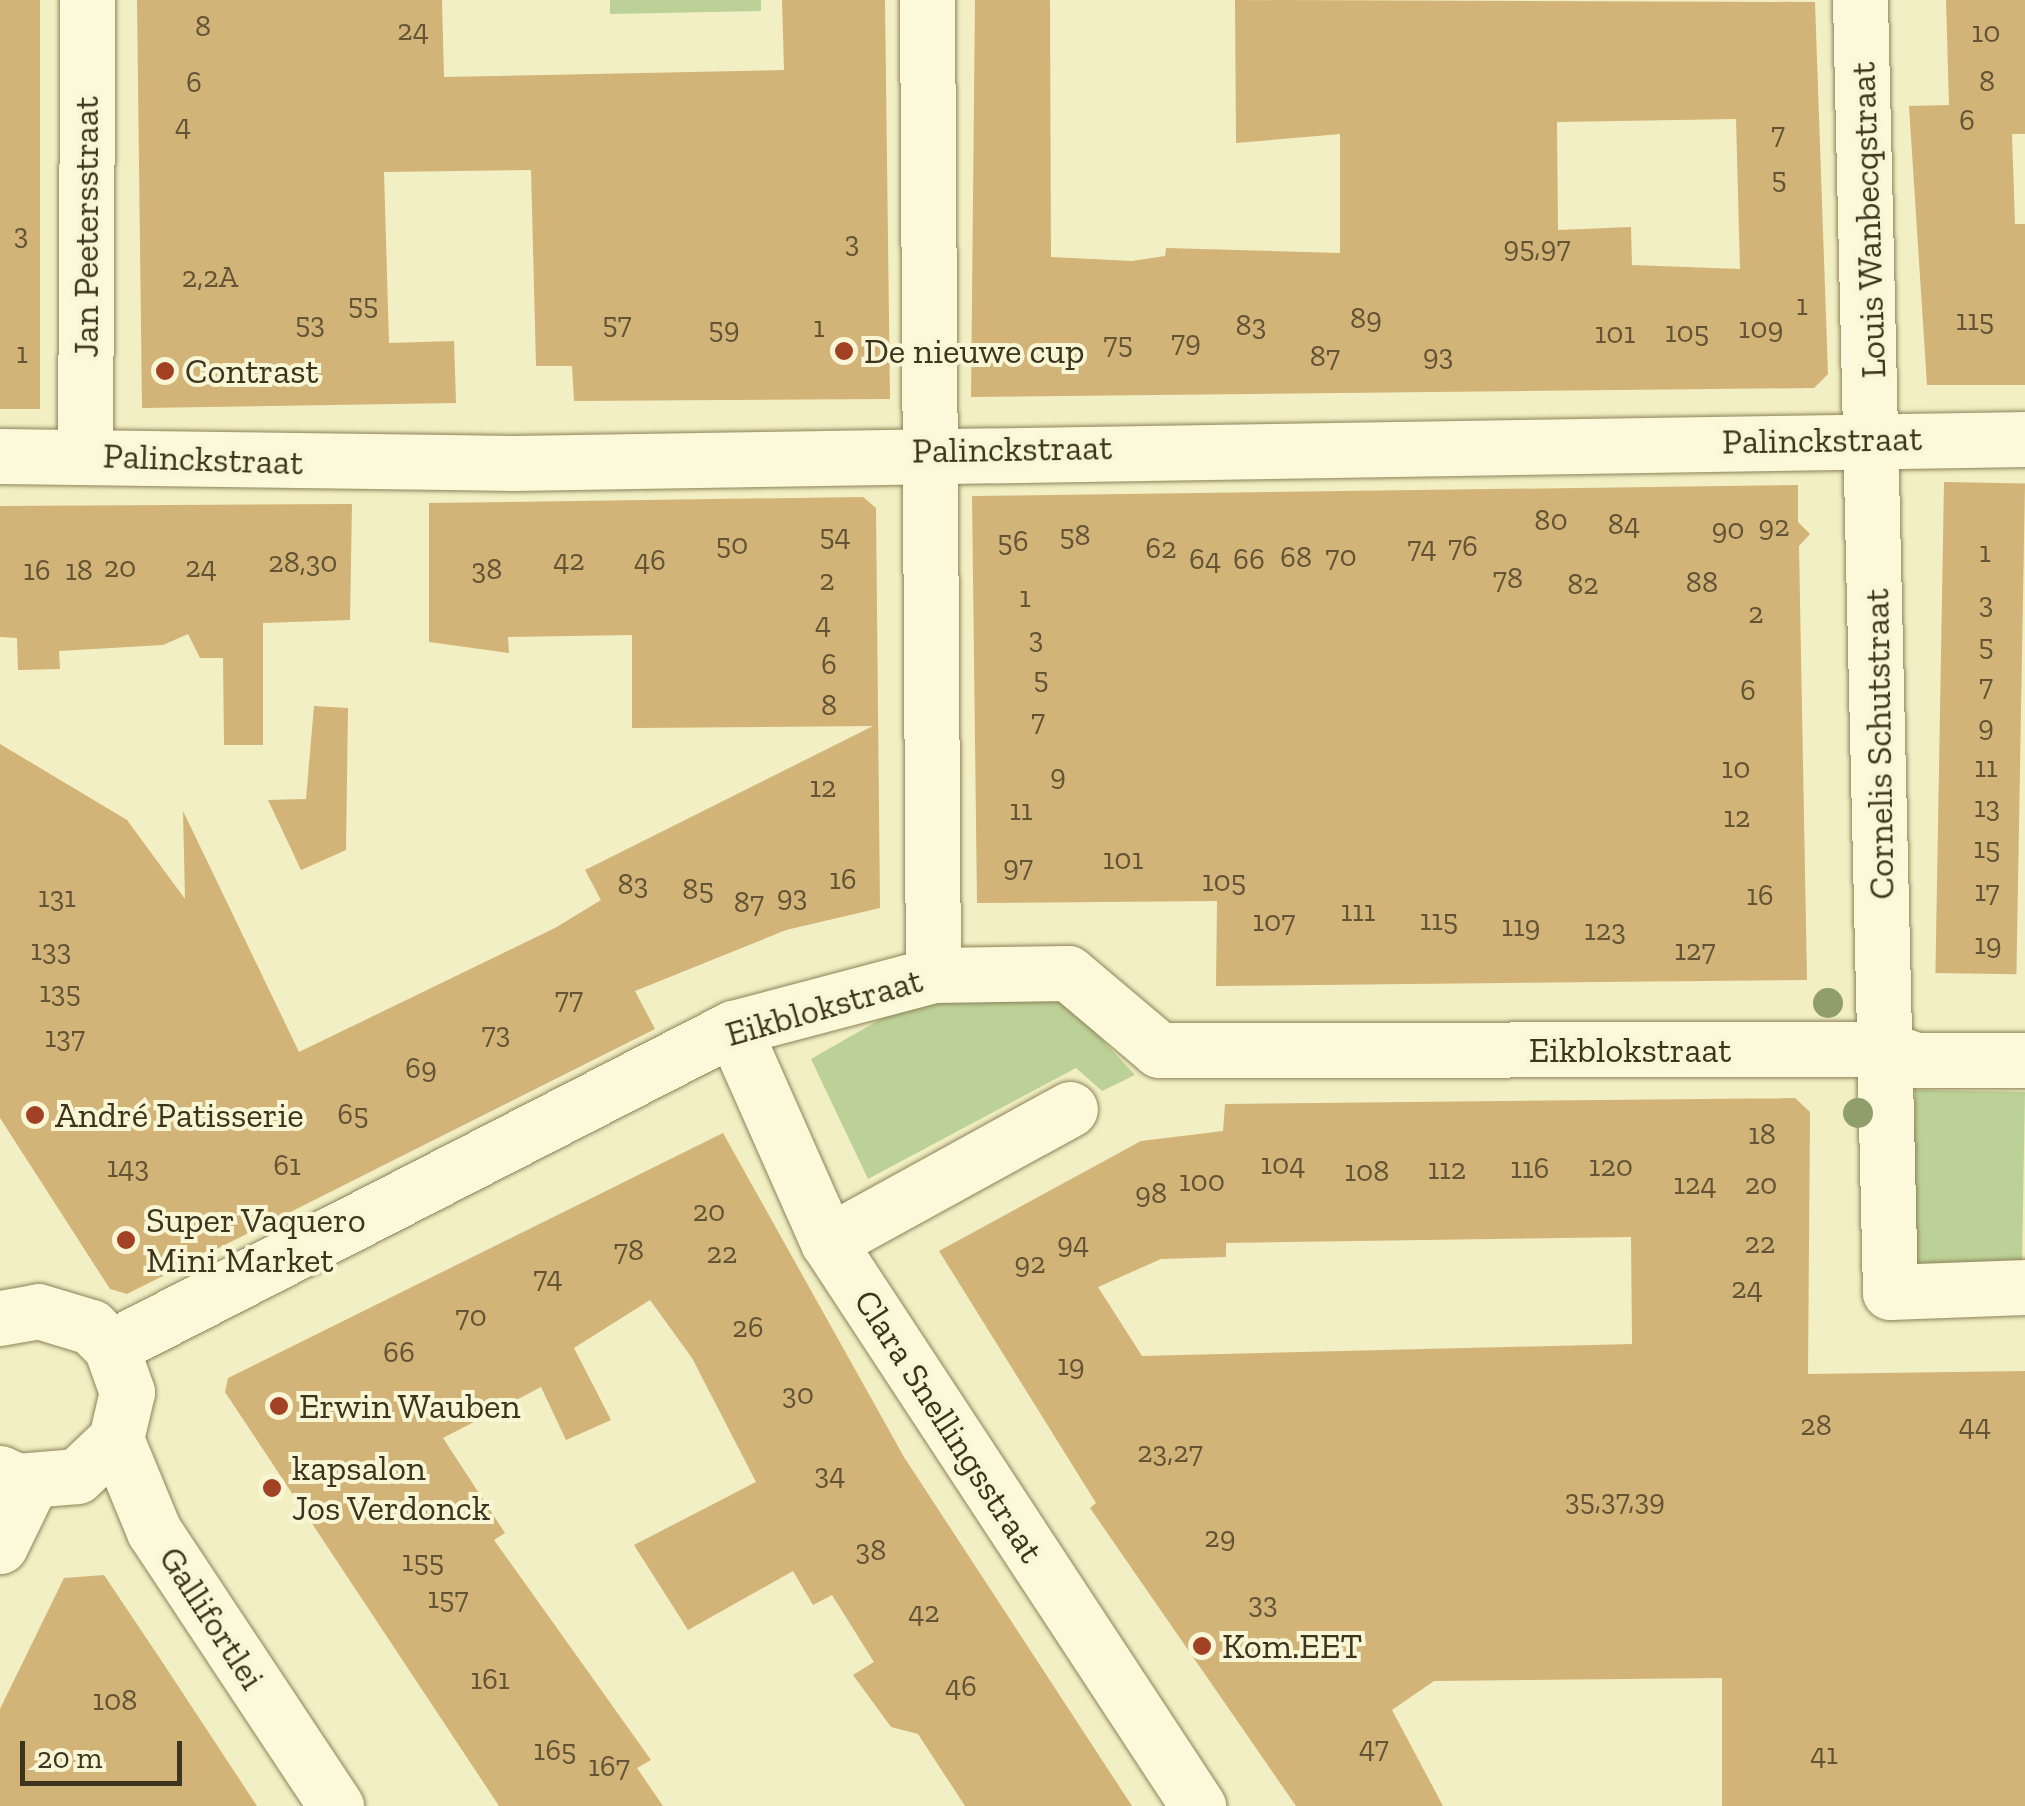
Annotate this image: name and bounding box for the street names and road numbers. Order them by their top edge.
street label: Louis Wanbecqstraat [1841,61,1895,379]
street label: Jan Peetersstraat [65,96,107,358]
street label: Palinckstraat [1722,417,1922,463]
street label: Palinckstraat [912,426,1112,472]
street label: Palinckstraat [102,435,304,483]
street label: Cornelis Schutstraat [1855,588,1903,900]
street label: Eikblokstraat [721,959,927,1055]
street label: Eikblokstraat [1529,1029,1731,1071]
street label: Clara Snellingsstraat [845,1282,1053,1570]
street label: Gallifortlei [150,1539,274,1697]

